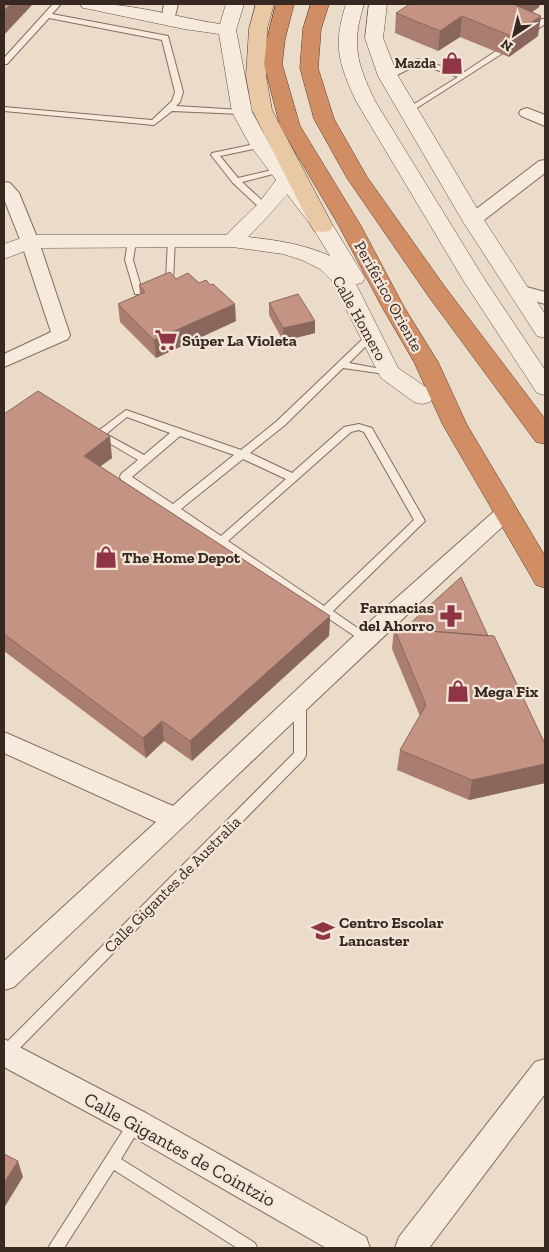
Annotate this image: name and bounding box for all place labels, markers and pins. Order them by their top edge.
shop icon: Mazda [439,50,465,76]
place label: Mazda [395,55,436,72]
supermarket icon: Súper La Violeta [153,327,179,353]
place label: Súper La Violeta [182,331,297,350]
shop icon: The Home Depot [93,544,119,570]
place label: The Home Depot [122,548,241,567]
place label: Farmacias del Ahorro [359,598,435,635]
pharmacy icon: Farmacias del Ahorro [438,603,464,629]
shop icon: Mega Fix [445,678,471,704]
place label: Mega Fix [474,682,539,701]
place label: Centro Escolar Lancaster [339,913,444,950]
school or university icon: Centro Escolar Lancaster [310,918,336,944]

